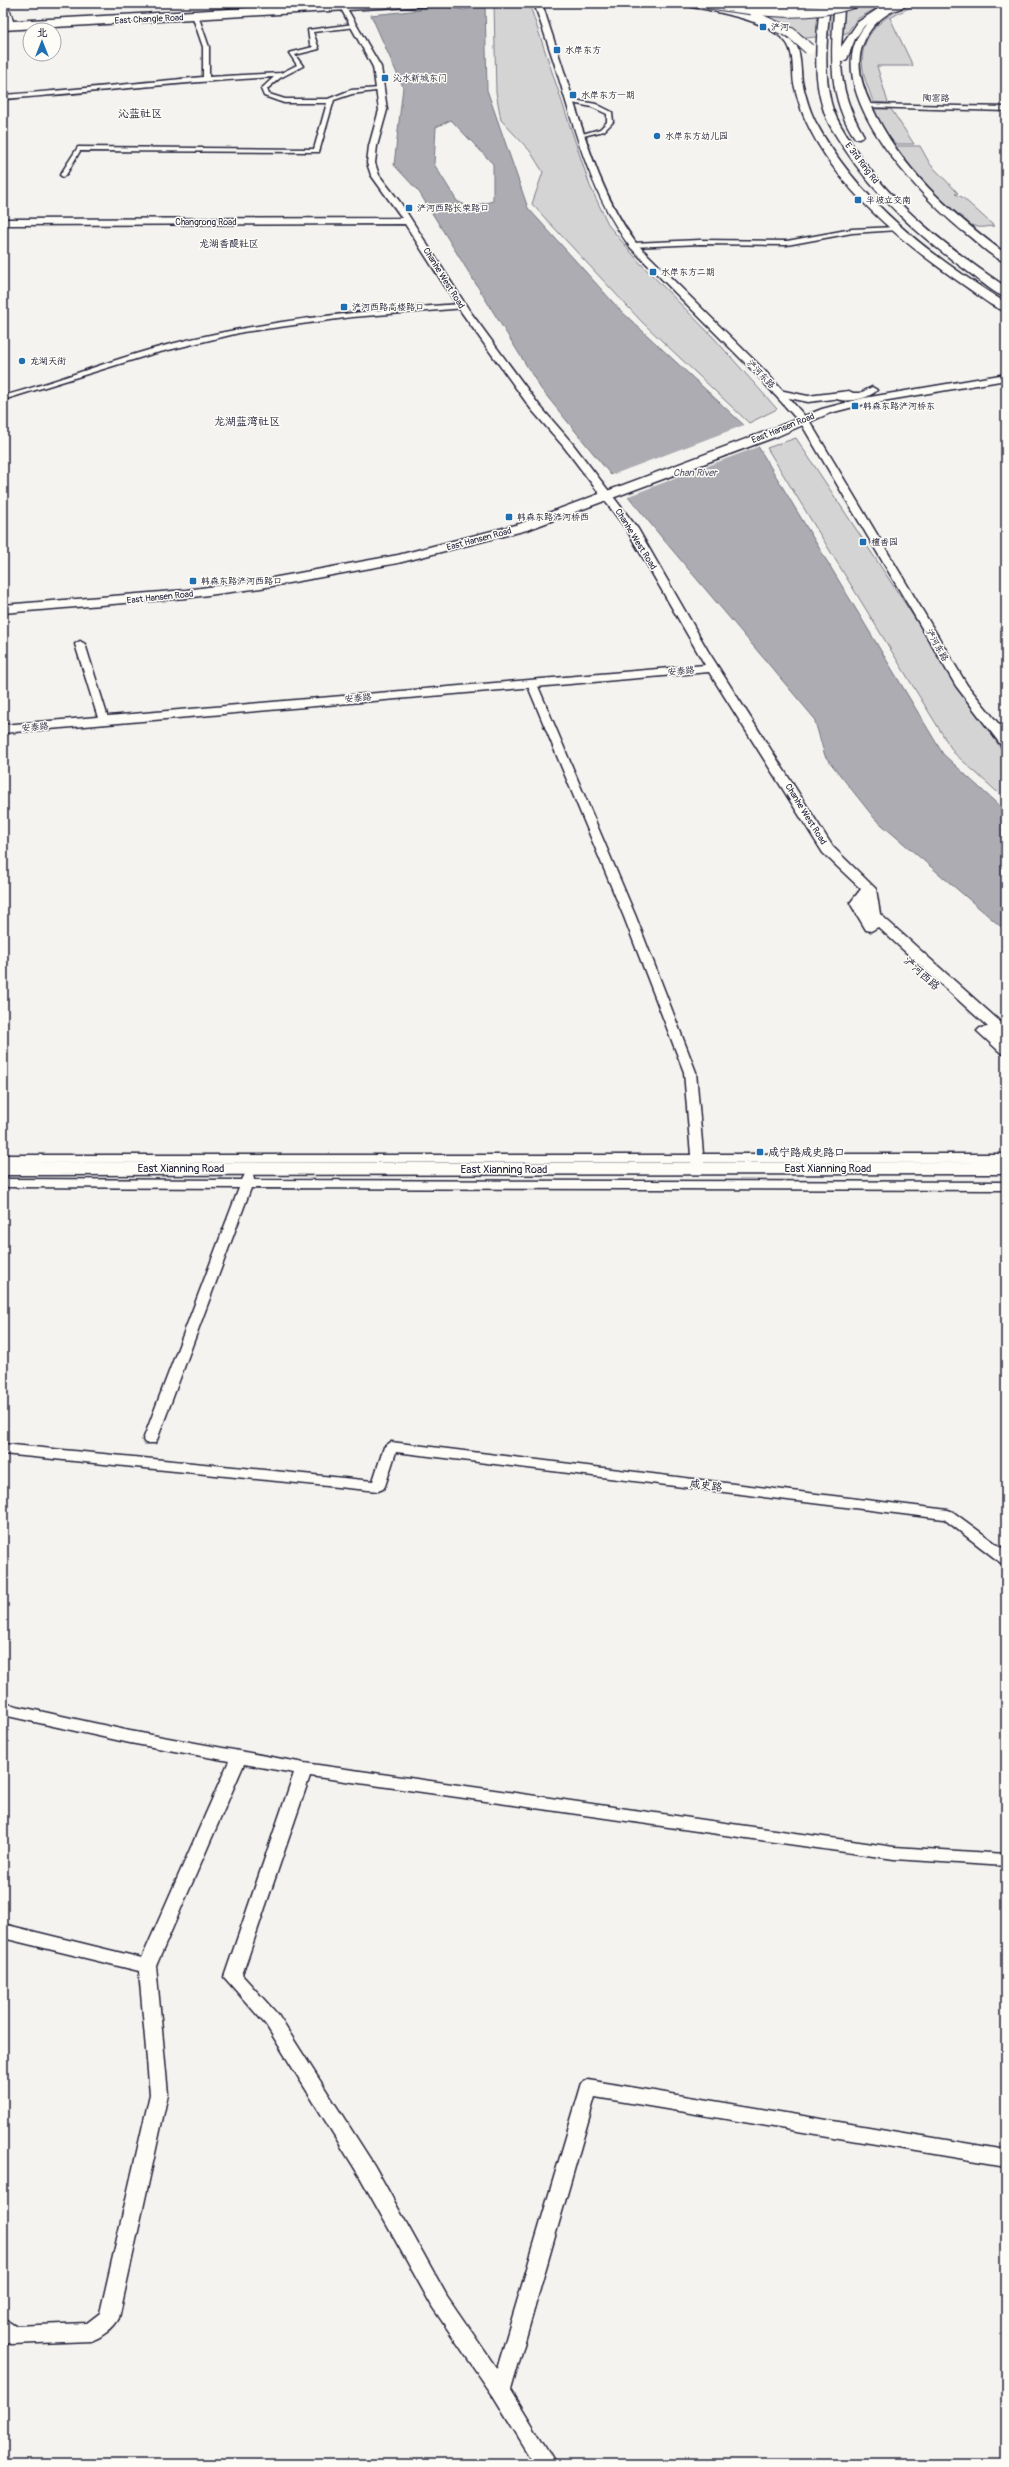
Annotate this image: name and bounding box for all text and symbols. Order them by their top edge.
street label: East Changle Road [114,12,184,27]
north arrow [22,22,62,62]
marker: 浐河 [758,22,768,32]
place label: 浐河 [771,22,789,33]
text: 北 [37,26,48,39]
marker: 水岸东方 [552,45,562,55]
place label: 水岸东方 [565,45,601,56]
marker: 沁水新城东门 [380,73,390,83]
place label: 沁水新城东门 [393,73,447,84]
marker: 水岸东方一期 [568,90,578,100]
place label: 水岸东方一期 [581,90,635,101]
street label: 陶窑路 [922,93,950,104]
district label: 沁蓝社区 [118,107,162,120]
marker: 水岸东方幼儿园 [652,131,662,141]
place label: 水岸东方幼儿园 [665,131,728,142]
street label: E 3rd Ring Rd [842,140,881,186]
marker: 半坡立交南 [853,195,863,205]
place label: 半坡立交南 [866,195,911,206]
marker: 浐河西路长荣路口 [404,203,414,213]
place label: 浐河西路长荣路口 [417,203,489,214]
street label: Changrong Road [175,217,237,228]
district label: 龙湖香醍社区 [199,238,259,250]
street label: Chanhe West Road [420,246,467,311]
marker: 水岸东方二期 [648,267,658,277]
place label: 水岸东方二期 [661,267,715,278]
marker: 浐河西路高楼路口 [339,302,349,312]
place label: 浐河西路高楼路口 [352,302,424,313]
marker: 龙湖天街 [17,356,27,366]
place label: 龙湖天街 [30,356,66,367]
street label: 浐河东路 [744,358,777,391]
marker: 韩森东路浐河桥东 [850,401,860,411]
place label: 韩森东路浐河桥东 [863,401,935,412]
street label: East Hansen Road [750,411,816,446]
district label: 龙湖蓝湾社区 [214,415,280,428]
water label: Chan River [673,467,718,479]
street label: Chanhe West Road [612,507,659,572]
marker: 韩森东路浐河桥西 [504,512,514,522]
place label: 韩森东路浐河桥西 [517,512,589,523]
street label: East Hansen Road [445,526,513,553]
marker: 檀香园 [858,537,868,547]
place label: 檀香园 [871,537,898,548]
marker: 韩森东路浐河西路口 [188,576,198,586]
place label: 韩森东路浐河西路口 [201,576,282,587]
street label: East Hansen Road [126,589,194,606]
street label: 浐河东路 [923,627,950,664]
street label: 安泰路 [667,665,695,678]
street label: 安泰路 [344,692,372,705]
street label: 安泰路 [21,721,49,734]
street label: Chanhe West Road [782,782,829,847]
street label: 浐河西路 [901,954,942,993]
place label: 咸宁路咸史路口 [768,1146,845,1159]
marker: 咸宁路咸史路口 [755,1147,765,1157]
street label: East Xianning Road [138,1162,224,1175]
street label: East Xianning Road [785,1162,871,1175]
street label: East Xianning Road [461,1163,547,1176]
street label: 咸史路 [689,1477,723,1494]

